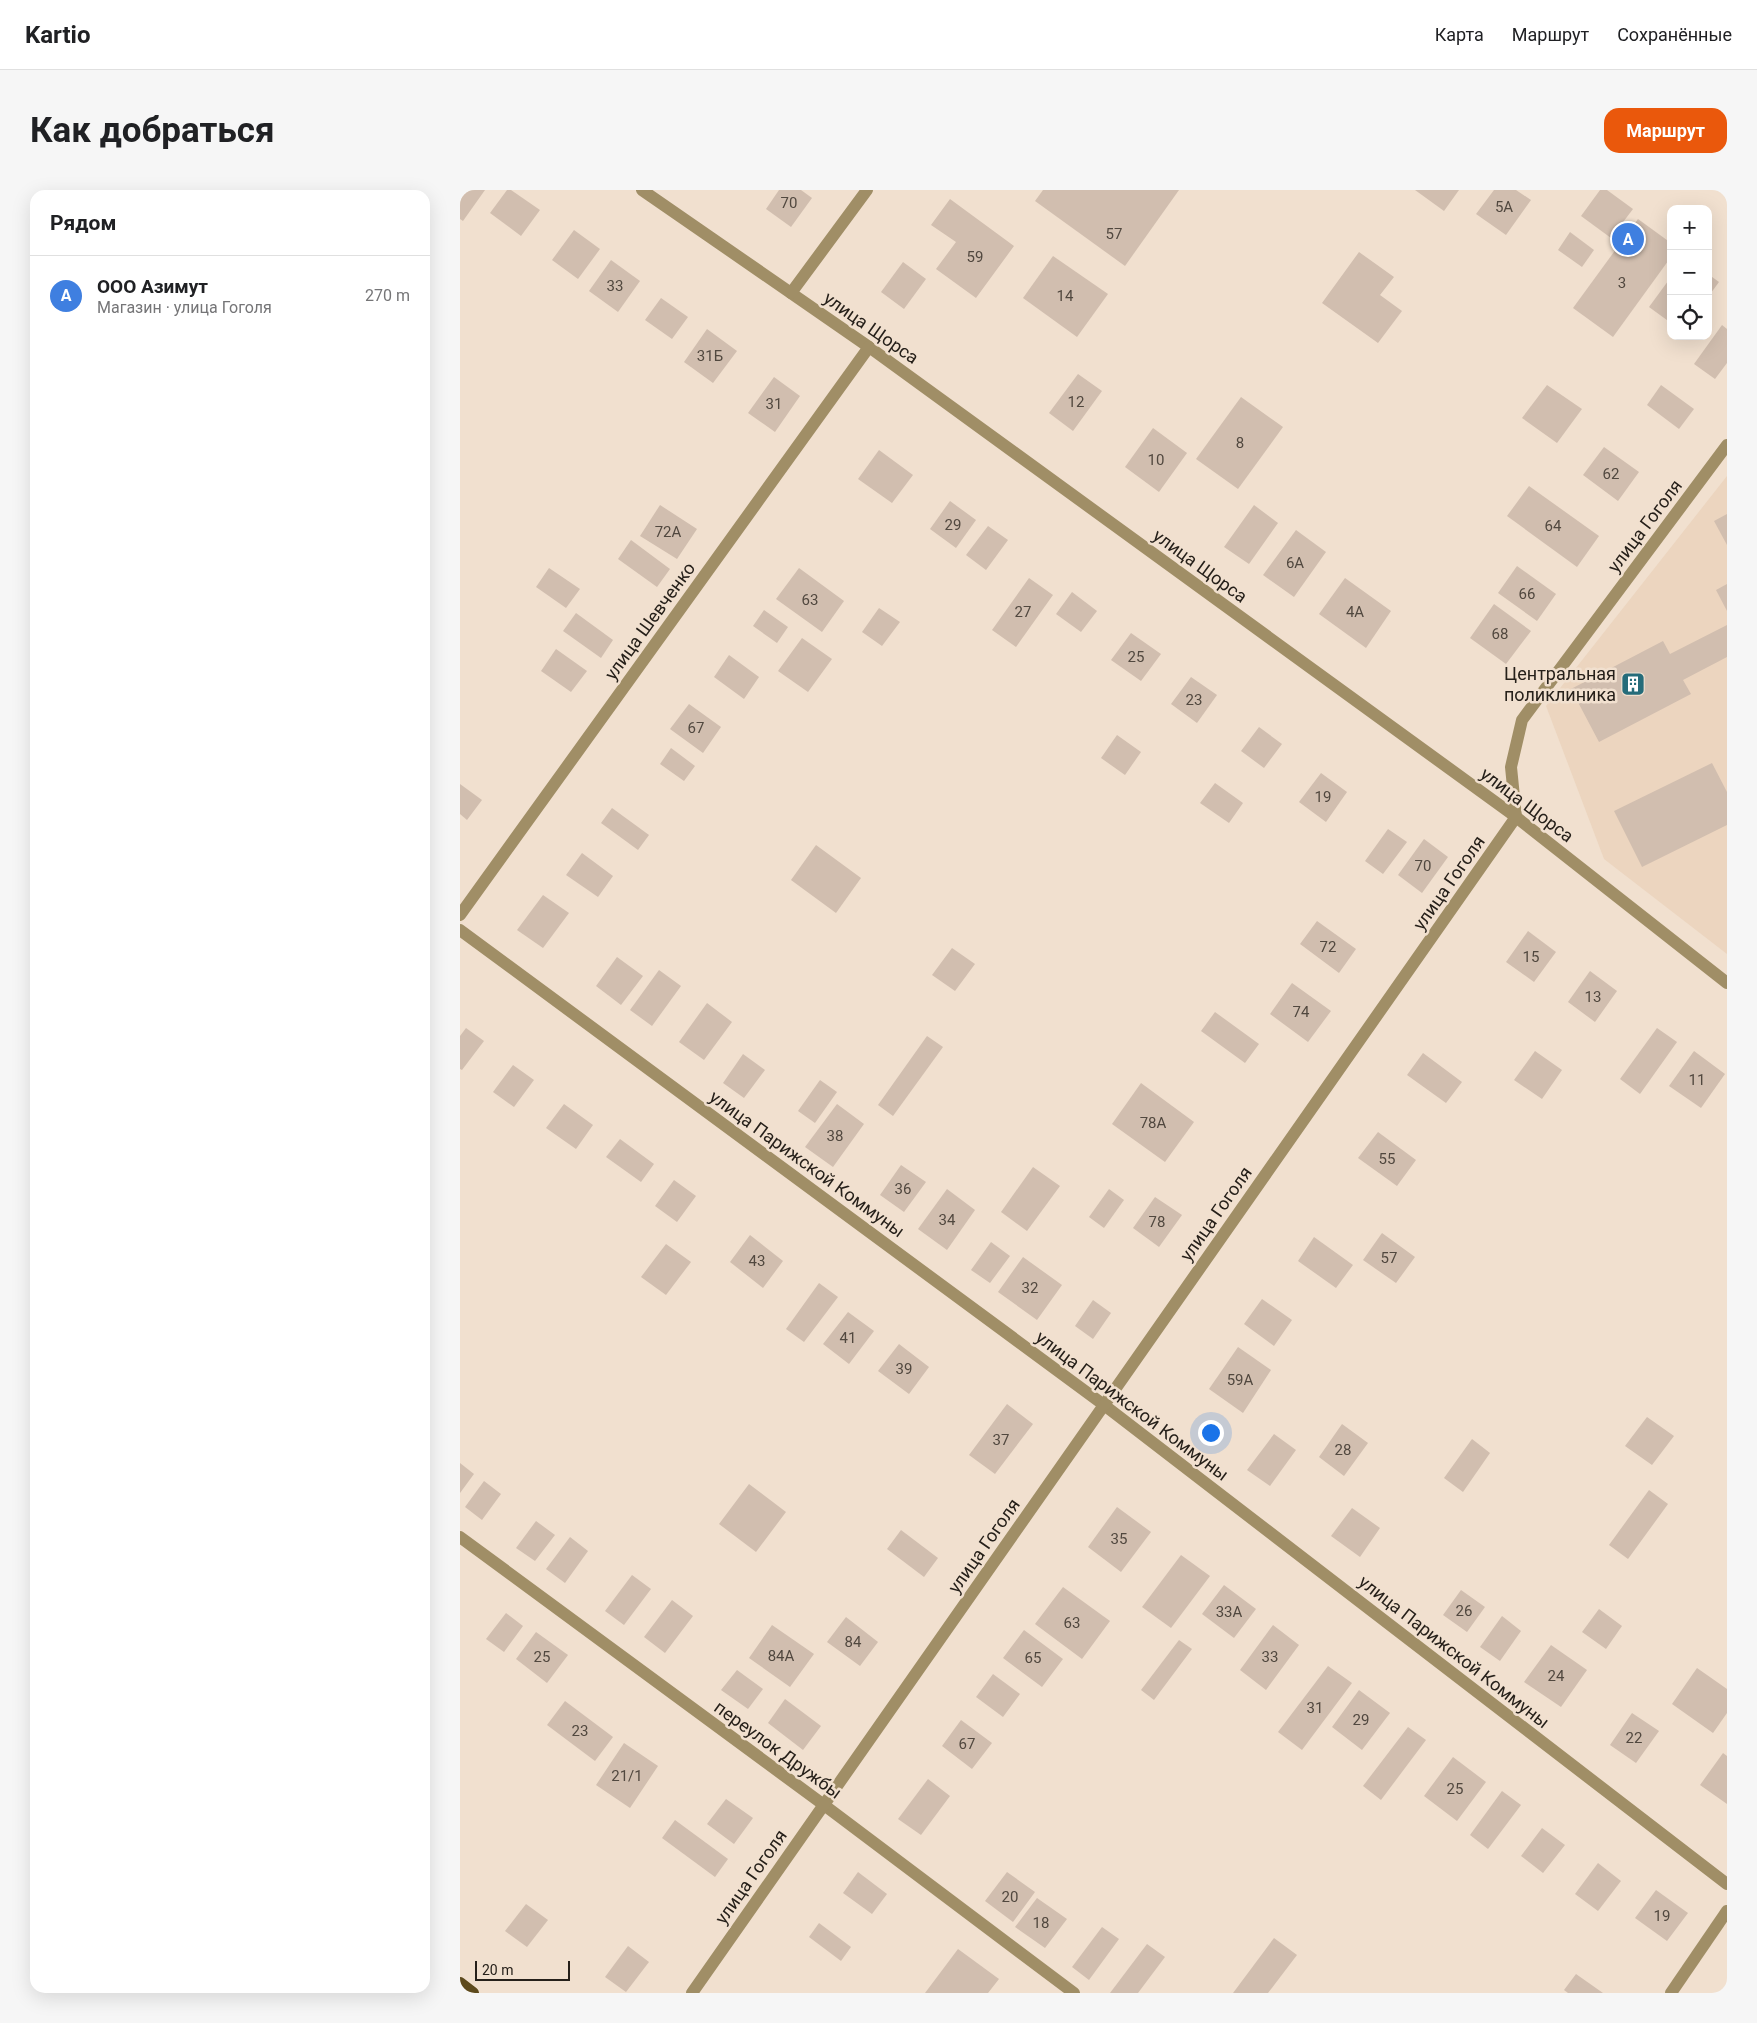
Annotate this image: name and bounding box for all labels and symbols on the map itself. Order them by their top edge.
house number: 70 [781,194,797,212]
house number: 5А [1495,198,1513,216]
pin: A [1612,220,1644,258]
house number: 57 [1106,225,1122,243]
house number: 59 [967,248,983,266]
house number: 3 [1618,274,1626,292]
house number: 33 [607,277,623,295]
street label: улица Щорса [820,287,923,368]
house number: 14 [1057,287,1074,305]
house number: 31Б [697,347,723,365]
house number: 12 [1068,393,1084,411]
house number: 31 [766,395,782,413]
house number: 8 [1236,434,1244,452]
house number: 10 [1148,451,1164,469]
house number: 62 [1603,465,1619,483]
street label: улица Гоголя [1603,475,1686,576]
house number: 29 [945,516,961,534]
house number: 64 [1545,517,1562,535]
house number: 72А [655,523,682,541]
street label: улица Щорса [1149,525,1251,607]
house number: 6А [1286,554,1304,572]
street label: улица Шевченко [600,558,699,684]
house number: 66 [1519,585,1535,603]
house number: 63 [802,591,818,609]
house number: 27 [1015,603,1031,621]
house number: 4А [1346,603,1364,621]
house number: 68 [1492,625,1508,643]
house number: 25 [1128,648,1144,666]
place label: Центральная поликлиника [1504,663,1616,705]
building icon: Центральная поликлиника [1620,671,1646,697]
house number: 23 [1186,691,1202,709]
house number: 67 [688,719,704,737]
street label: улица Щорса [1477,763,1578,846]
house number: 19 [1315,788,1331,806]
street label: улица Гоголя [1408,832,1489,934]
house number: 70 [1415,857,1431,875]
house number: 72 [1320,938,1336,956]
house number: 15 [1523,948,1539,966]
house number: 13 [1585,988,1601,1006]
house number: 74 [1293,1003,1310,1021]
house number: 11 [1689,1071,1705,1089]
street label: улица Парижской Коммуны [706,1086,909,1241]
house number: 78А [1140,1114,1167,1132]
house number: 38 [827,1127,843,1145]
house number: 55 [1379,1150,1395,1168]
street label: улица Гоголя [1175,1163,1256,1265]
house number: 36 [895,1180,911,1198]
house number: 34 [939,1211,956,1229]
house number: 78 [1149,1213,1165,1231]
house number: 57 [1381,1249,1397,1267]
house number: 43 [749,1252,765,1270]
house number: 32 [1022,1279,1038,1297]
street label: улица Парижской Коммуны [1032,1326,1233,1485]
house number: 41 [840,1329,856,1347]
house number: 39 [896,1360,912,1378]
house number: 59А [1227,1371,1254,1389]
your location [1198,1420,1224,1446]
house number: 37 [993,1431,1009,1449]
house number: 28 [1335,1441,1351,1459]
street label: улица Гоголя [943,1495,1024,1597]
house number: 35 [1111,1530,1127,1548]
street label: улица Парижской Коммуны [1355,1571,1554,1732]
house number: 26 [1456,1602,1472,1620]
house number: 33А [1216,1603,1243,1621]
house number: 63 [1064,1614,1080,1632]
house number: 84 [845,1633,862,1651]
house number: 84А [768,1647,795,1665]
house number: 25 [534,1648,550,1666]
house number: 33 [1262,1648,1278,1666]
house number: 65 [1025,1649,1041,1667]
house number: 24 [1548,1667,1565,1685]
street label: переулок Дружбы [711,1696,846,1803]
house number: 31 [1307,1699,1323,1717]
house number: 29 [1353,1711,1369,1729]
house number: 23 [572,1722,588,1740]
house number: 22 [1626,1729,1642,1747]
house number: 67 [959,1735,975,1753]
house number: 21/1 [611,1767,643,1785]
house number: 25 [1447,1780,1463,1798]
street label: улица Гоголя [710,1826,791,1928]
house number: 20 [1002,1888,1018,1906]
house number: 19 [1654,1907,1670,1925]
house number: 18 [1033,1914,1049,1932]
scale bar [475,1958,570,1981]

